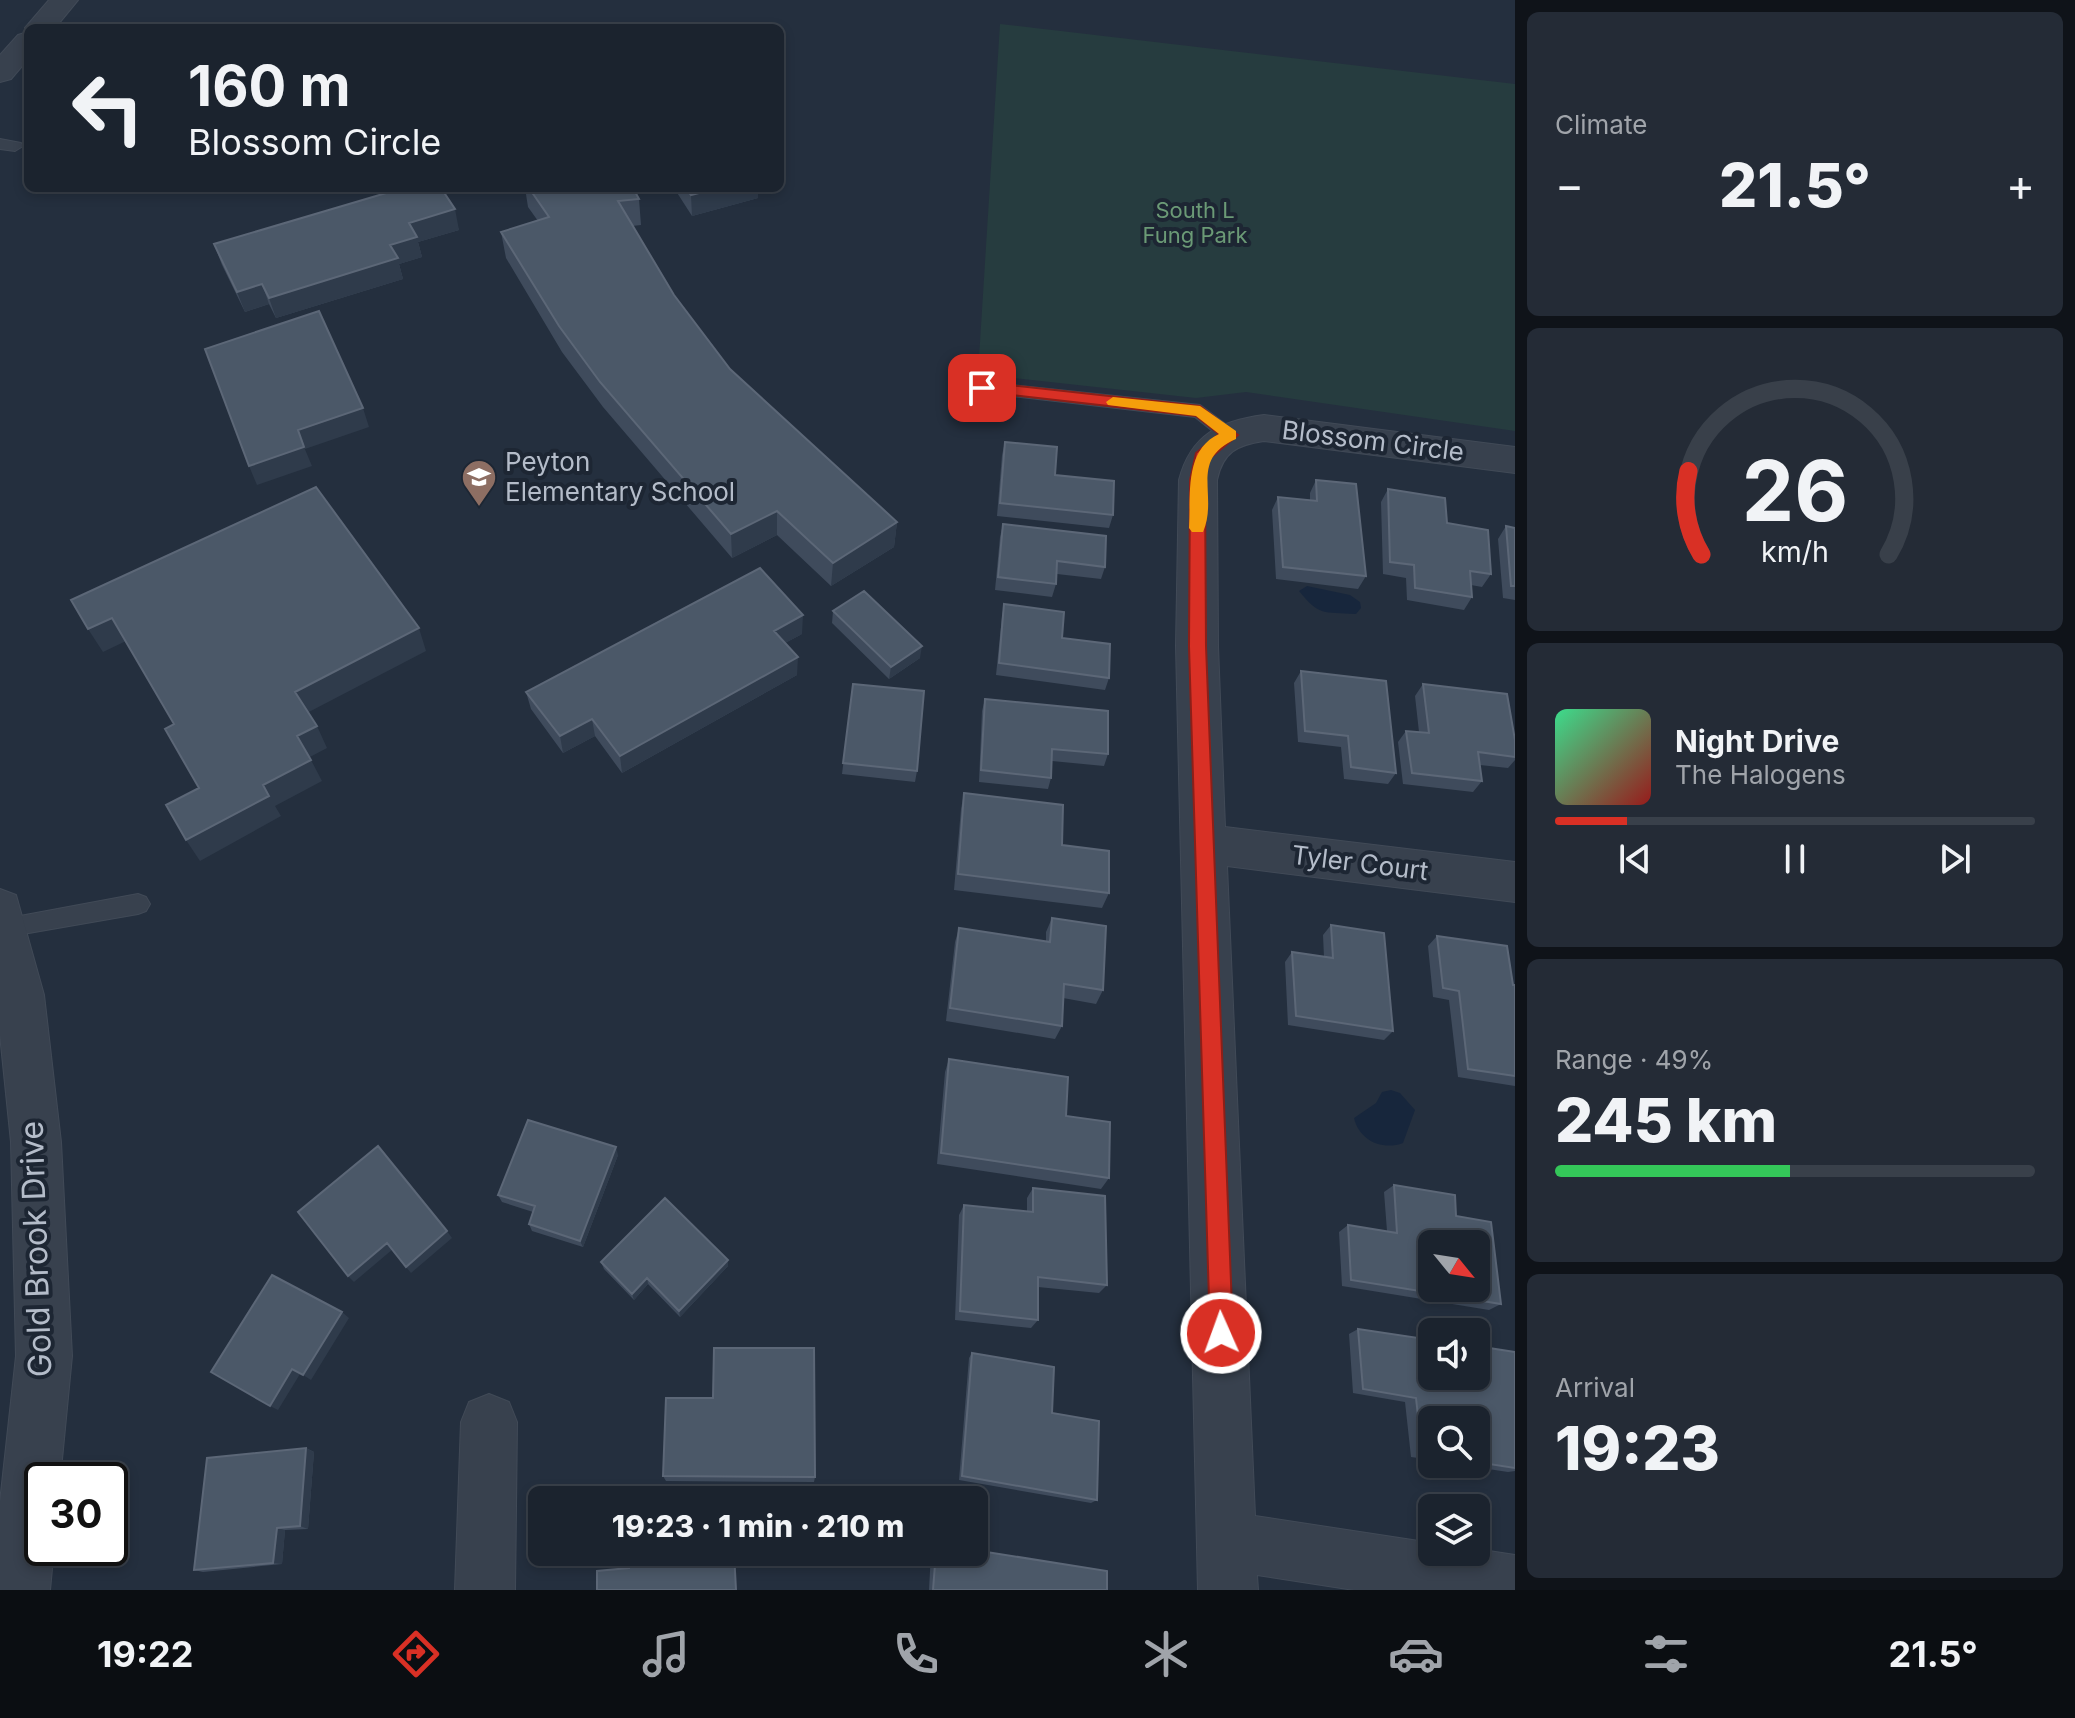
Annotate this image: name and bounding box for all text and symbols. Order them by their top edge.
text: 160 m [188,52,351,120]
icon: left [56,56,160,160]
text: Climate [1555,109,1647,140]
text: Blossom Circle [188,120,441,164]
text: 21.5° [1719,149,1871,221]
text: − [1555,158,1584,212]
text: + [2006,158,2035,212]
park label: South L Fung Park [1142,197,1248,248]
pin [948,354,1016,422]
icon: arrive [960,366,1004,410]
street label: Blossom Circle [1280,414,1466,467]
text: 26 [1742,440,1848,541]
place label: Peyton Elementary School [505,446,735,507]
school or university icon: Peyton Elementary School [460,458,498,508]
text: km/h [1761,535,1829,570]
text: Night Drive [1675,723,1839,759]
text: The Halogens [1675,759,1846,790]
icon: previous [1613,837,1657,881]
icon: pause [1773,837,1817,881]
icon: next [1933,837,1977,881]
street label: Tyler Court [1290,839,1430,886]
text: Range · 49% [1555,1044,1713,1075]
text: 245 km [1555,1084,1777,1156]
street label: Gold Brook Drive [12,1120,59,1378]
north arrow [1418,1230,1490,1302]
map controls [1418,1230,1490,1566]
position arrow [1179,1291,1263,1375]
button: sound [1418,1318,1490,1390]
text: Arrival [1555,1372,1635,1403]
button: search [1418,1406,1490,1478]
text: 19:23 [1555,1412,1720,1484]
speed limit sign: 30 [24,1462,128,1566]
button: layers [1418,1494,1490,1566]
text: 19:23 · 1 min · 210 m [612,1508,904,1544]
icon: directions [388,1626,444,1682]
icon: music [638,1626,694,1682]
icon: phone [888,1626,944,1682]
icon: climate [1138,1626,1194,1682]
icon: car [1388,1626,1444,1682]
icon: filters [1638,1626,1694,1682]
text: 19:22 [97,1632,193,1676]
text: 21.5° [1888,1632,1978,1676]

